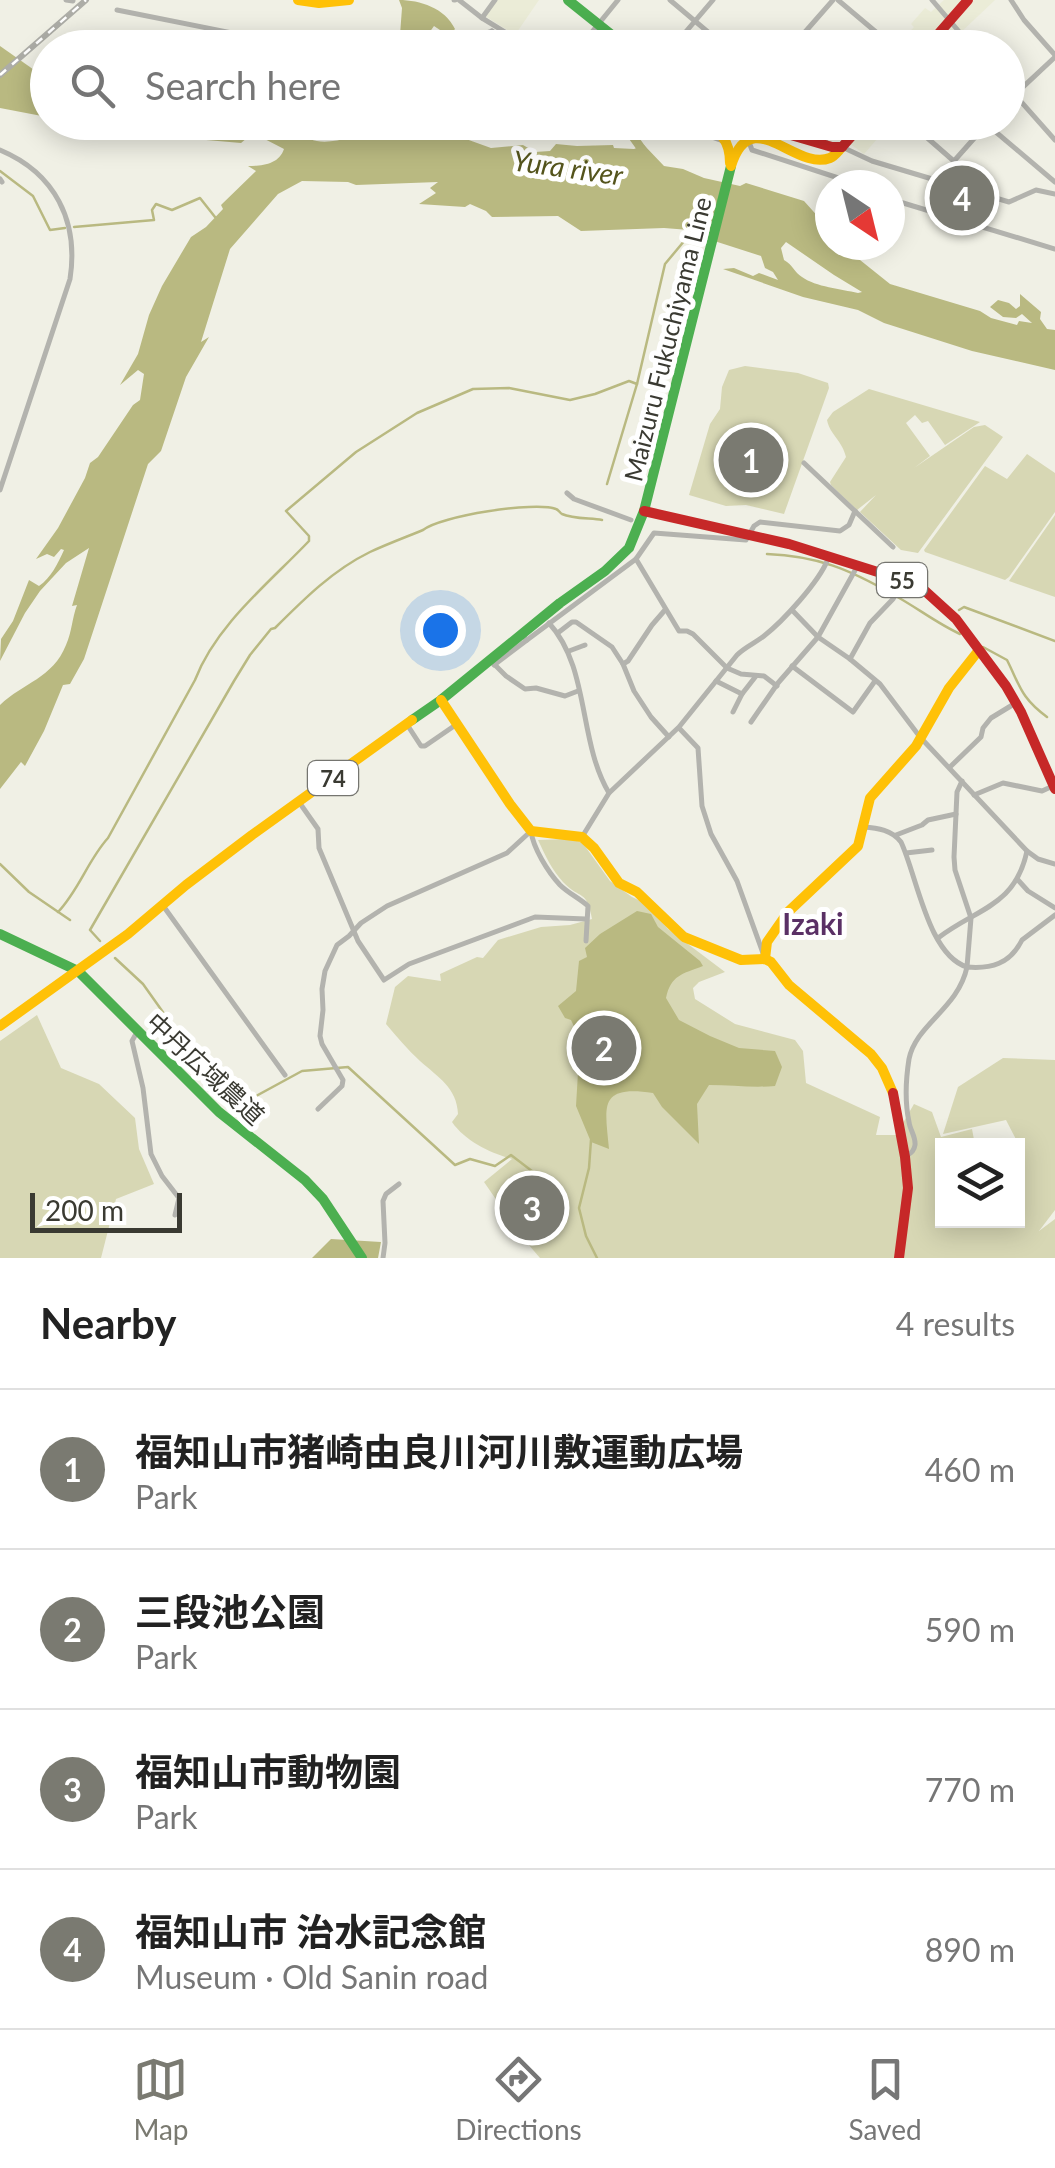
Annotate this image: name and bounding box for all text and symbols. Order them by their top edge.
search box [30,30,1025,140]
icon: search [65,58,120,113]
text: Search here [145,62,341,108]
water label: Yura river [511,142,626,192]
pin: 4 [930,160,994,236]
north arrow [815,170,905,260]
street label: Maizuru Fukuchiyama Line [617,194,717,484]
pin: 1 [718,422,784,498]
road number: 55 [877,563,927,597]
your location [415,605,466,656]
road number: 74 [308,761,358,795]
district label: Izaki [782,905,844,941]
street label: 中丹広域農道 [141,1006,271,1130]
pin: 2 [572,1010,636,1086]
map controls [935,1138,1025,1228]
button: layers [935,1138,1025,1228]
pin: 3 [500,1170,564,1246]
scale bar [30,1188,182,1232]
text: 200 m [45,1193,124,1227]
text: Nearby [40,1298,177,1348]
text: 4 results [896,1304,1015,1343]
text: 福知山市猪崎由良川河川敷運動広場 [135,1428,743,1474]
text: 1 [63,1450,82,1489]
text: 460 m [925,1450,1015,1489]
text: Park [135,1477,198,1516]
text: 三段池公園 [135,1588,325,1634]
text: 2 [63,1610,82,1649]
text: 590 m [925,1610,1015,1649]
text: Park [135,1637,198,1676]
text: 福知山市動物園 [135,1748,401,1794]
text: 3 [63,1770,82,1809]
text: 770 m [925,1770,1015,1809]
text: Park [135,1797,198,1836]
text: 福知山市 治水記念館 [135,1908,486,1954]
text: 4 [63,1930,82,1969]
text: 890 m [925,1930,1015,1969]
text: Museum · Old Sanin road [135,1957,488,1996]
tab: Map [133,2052,189,2146]
tab: Directions [455,2052,582,2146]
tab: Saved [848,2052,922,2146]

